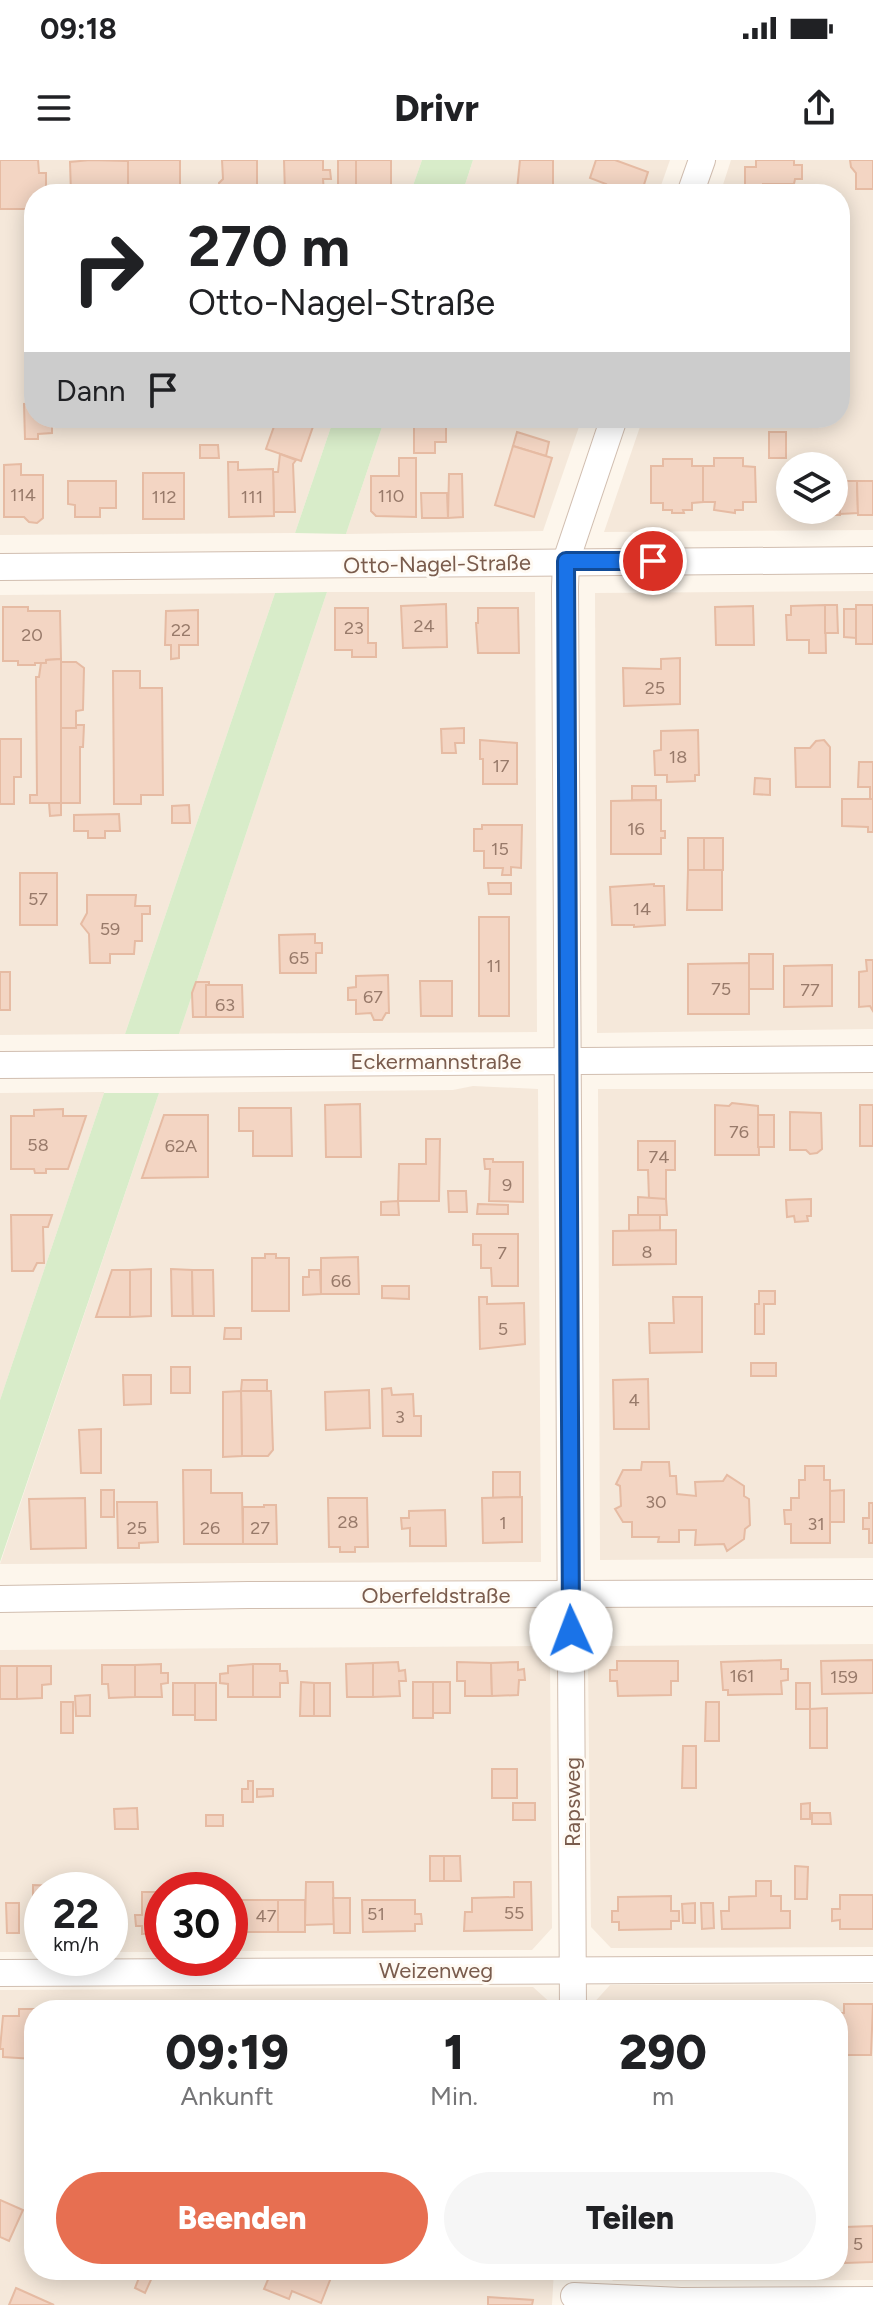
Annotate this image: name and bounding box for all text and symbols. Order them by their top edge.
text: 09:18 [40,10,117,47]
icon: menu [32,86,76,130]
icon: share [797,86,841,130]
text: Drivr [394,87,479,130]
text: 270 m [188,213,350,280]
icon: right [56,216,160,320]
text: Otto-Nagel-Straße [188,281,495,324]
icon: arrive [141,368,185,412]
text: Dann [56,372,125,409]
map controls [776,452,848,524]
button: layers [776,452,848,524]
house number: 114 [10,484,36,506]
house number: 110 [378,485,404,507]
house number: 112 [152,486,176,508]
house number: 111 [241,486,263,508]
pin [619,527,687,595]
icon: arrive [631,539,675,583]
street label: Otto-Nagel-Straße [343,549,531,579]
house number: 24 [413,615,435,637]
house number: 23 [344,617,364,639]
house number: 22 [171,619,191,641]
house number: 20 [21,624,43,646]
house number: 25 [645,677,665,699]
house number: 18 [669,746,687,768]
house number: 17 [492,755,510,777]
house number: 16 [627,818,645,840]
house number: 15 [491,838,509,860]
house number: 57 [28,888,48,910]
house number: 14 [633,898,651,920]
house number: 59 [100,918,120,940]
house number: 65 [289,947,309,969]
house number: 11 [487,955,501,977]
house number: 75 [711,978,731,1000]
house number: 77 [800,979,820,1001]
house number: 67 [363,986,383,1008]
house number: 63 [215,994,235,1016]
street label: Eckermannstraße [351,1048,521,1075]
house number: 76 [729,1121,749,1143]
house number: 58 [27,1134,49,1156]
house number: 62A [165,1135,197,1157]
house number: 74 [649,1146,669,1168]
house number: 9 [502,1174,512,1196]
house number: 8 [641,1241,653,1263]
house number: 7 [497,1242,507,1264]
house number: 66 [331,1270,351,1292]
house number: 5 [498,1318,508,1340]
house number: 4 [628,1389,640,1411]
house number: 3 [395,1406,405,1428]
house number: 30 [645,1491,667,1513]
house number: 28 [337,1511,359,1533]
house number: 1 [499,1512,507,1534]
house number: 31 [807,1513,825,1535]
house number: 25 [127,1517,147,1539]
house number: 26 [200,1517,220,1539]
house number: 27 [250,1517,270,1539]
street label: Oberfeldstraße [362,1582,510,1609]
position arrow [529,1589,613,1673]
house number: 161 [729,1665,755,1687]
house number: 159 [830,1666,858,1688]
street label: Rapsweg [559,1757,586,1847]
speed limit sign: 30 [144,1872,248,1976]
text: 22 [53,1890,99,1938]
house number: 55 [504,1902,524,1924]
house number: 51 [367,1903,385,1925]
house number: 47 [256,1905,277,1927]
text: km/h [53,1932,99,1956]
street label: Weizenweg [379,1957,493,1984]
text: 09:19 [165,2023,289,2081]
text: 1 [444,2023,464,2081]
text: 290 [619,2023,707,2081]
text: Ankunft [180,2080,274,2112]
text: Min. [430,2080,478,2112]
text: m [652,2080,674,2112]
button: Beenden [56,2172,428,2264]
button: Teilen [444,2172,816,2264]
house number: 5 [853,2233,863,2255]

